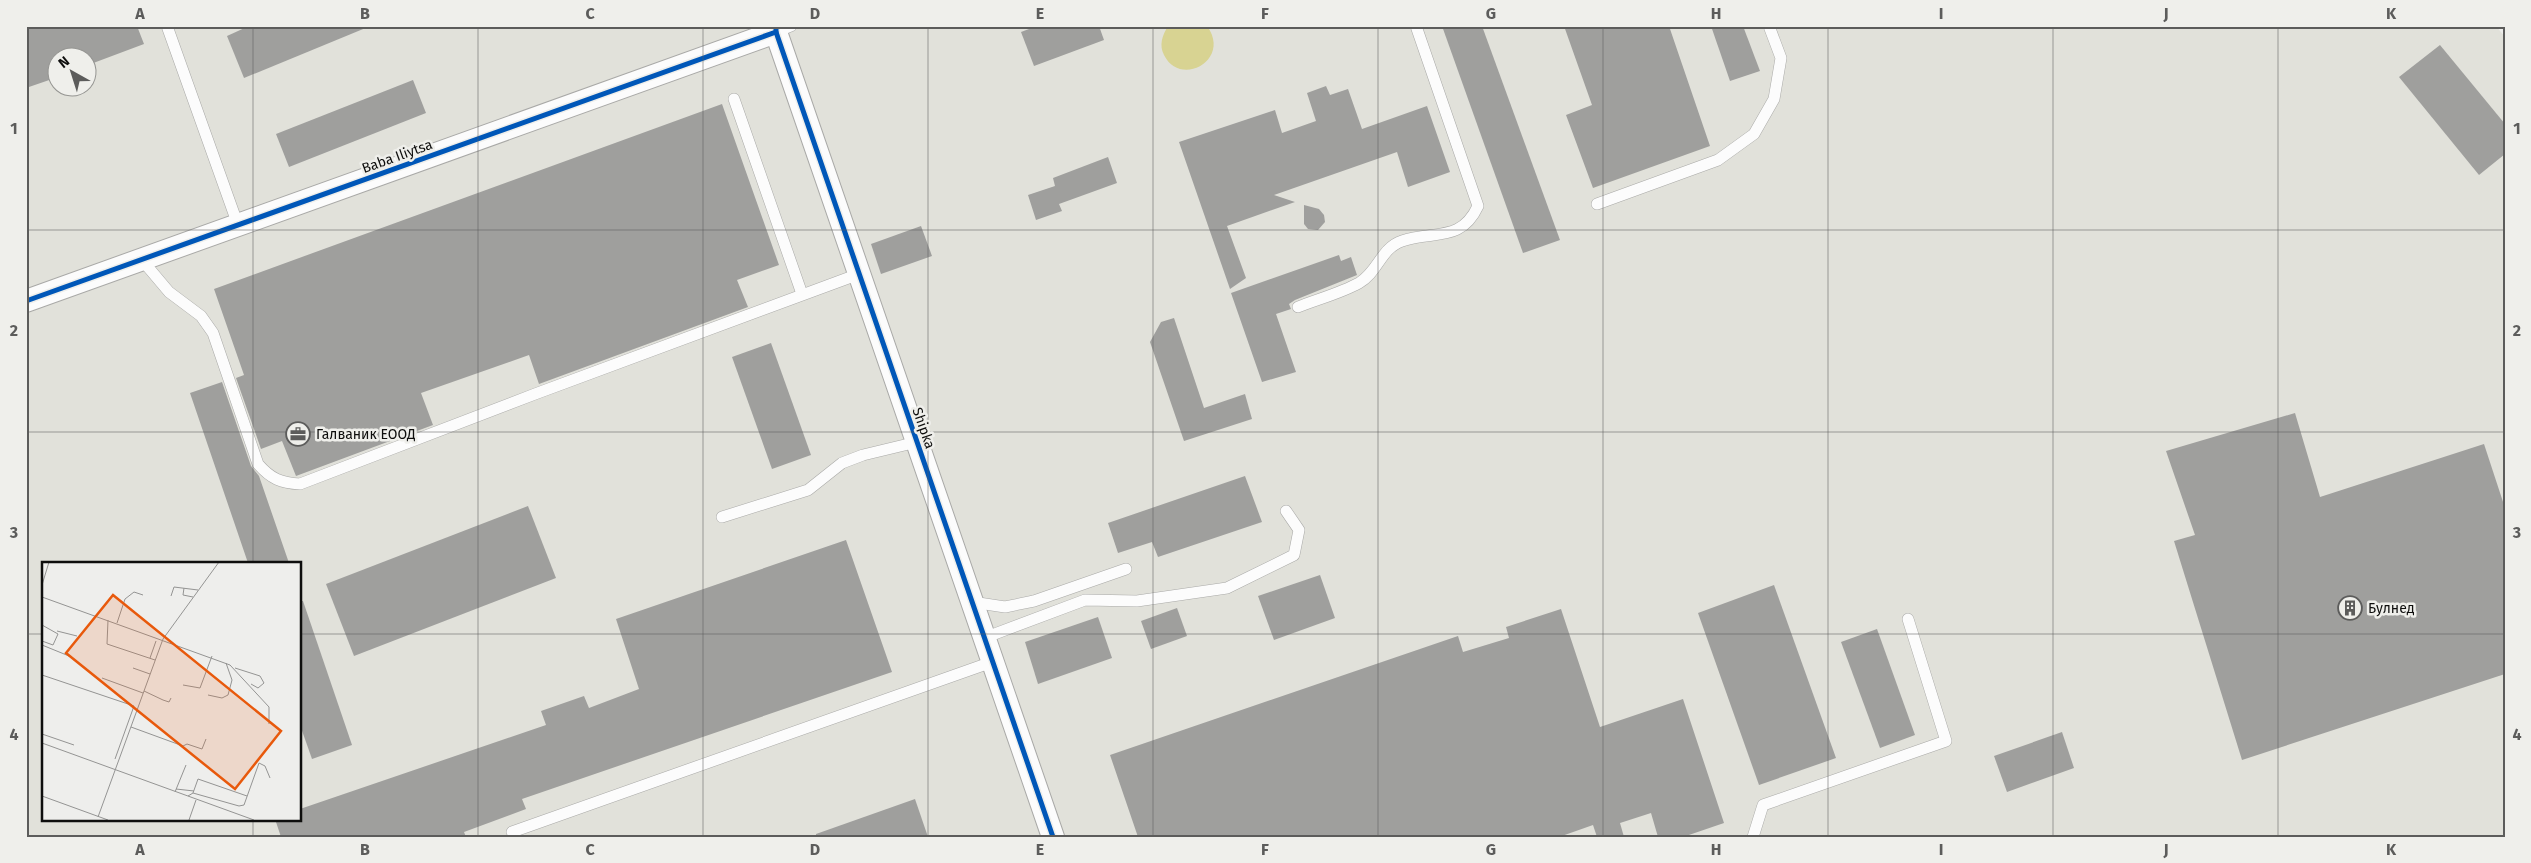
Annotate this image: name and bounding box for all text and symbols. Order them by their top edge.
text: A [134,4,145,23]
text: B [360,4,370,23]
text: C [585,4,595,23]
text: D [810,4,820,23]
text: E [1036,4,1044,23]
text: F [1261,4,1269,23]
text: G [1486,4,1496,23]
text: H [1711,4,1721,23]
text: I [1939,4,1943,23]
text: J [2162,4,2169,23]
text: K [2386,4,2397,23]
north arrow [48,48,98,98]
text: N [55,53,73,72]
text: 1 [10,119,18,138]
text: 1 [2513,119,2521,138]
street label: Baba Iliytsa [360,136,435,177]
text: 2 [10,321,18,340]
text: 2 [2513,321,2521,340]
street label: Shipka [909,405,939,451]
office icon: Галваник ЕООД [285,421,311,447]
place label: Галваник ЕООД [316,426,416,443]
text: 3 [9,523,18,542]
text: 3 [2512,523,2521,542]
inset map [42,562,301,820]
building icon: Булнед [2337,595,2363,621]
place label: Булнед [2368,600,2415,617]
text: 4 [9,725,19,744]
text: 4 [2512,725,2522,744]
text: A [134,840,145,859]
text: B [360,840,370,859]
text: C [585,840,595,859]
text: D [810,840,820,859]
text: E [1036,840,1044,859]
text: F [1261,840,1269,859]
text: G [1486,840,1496,859]
text: H [1711,840,1721,859]
text: I [1939,840,1943,859]
text: J [2162,840,2169,859]
text: K [2386,840,2397,859]

